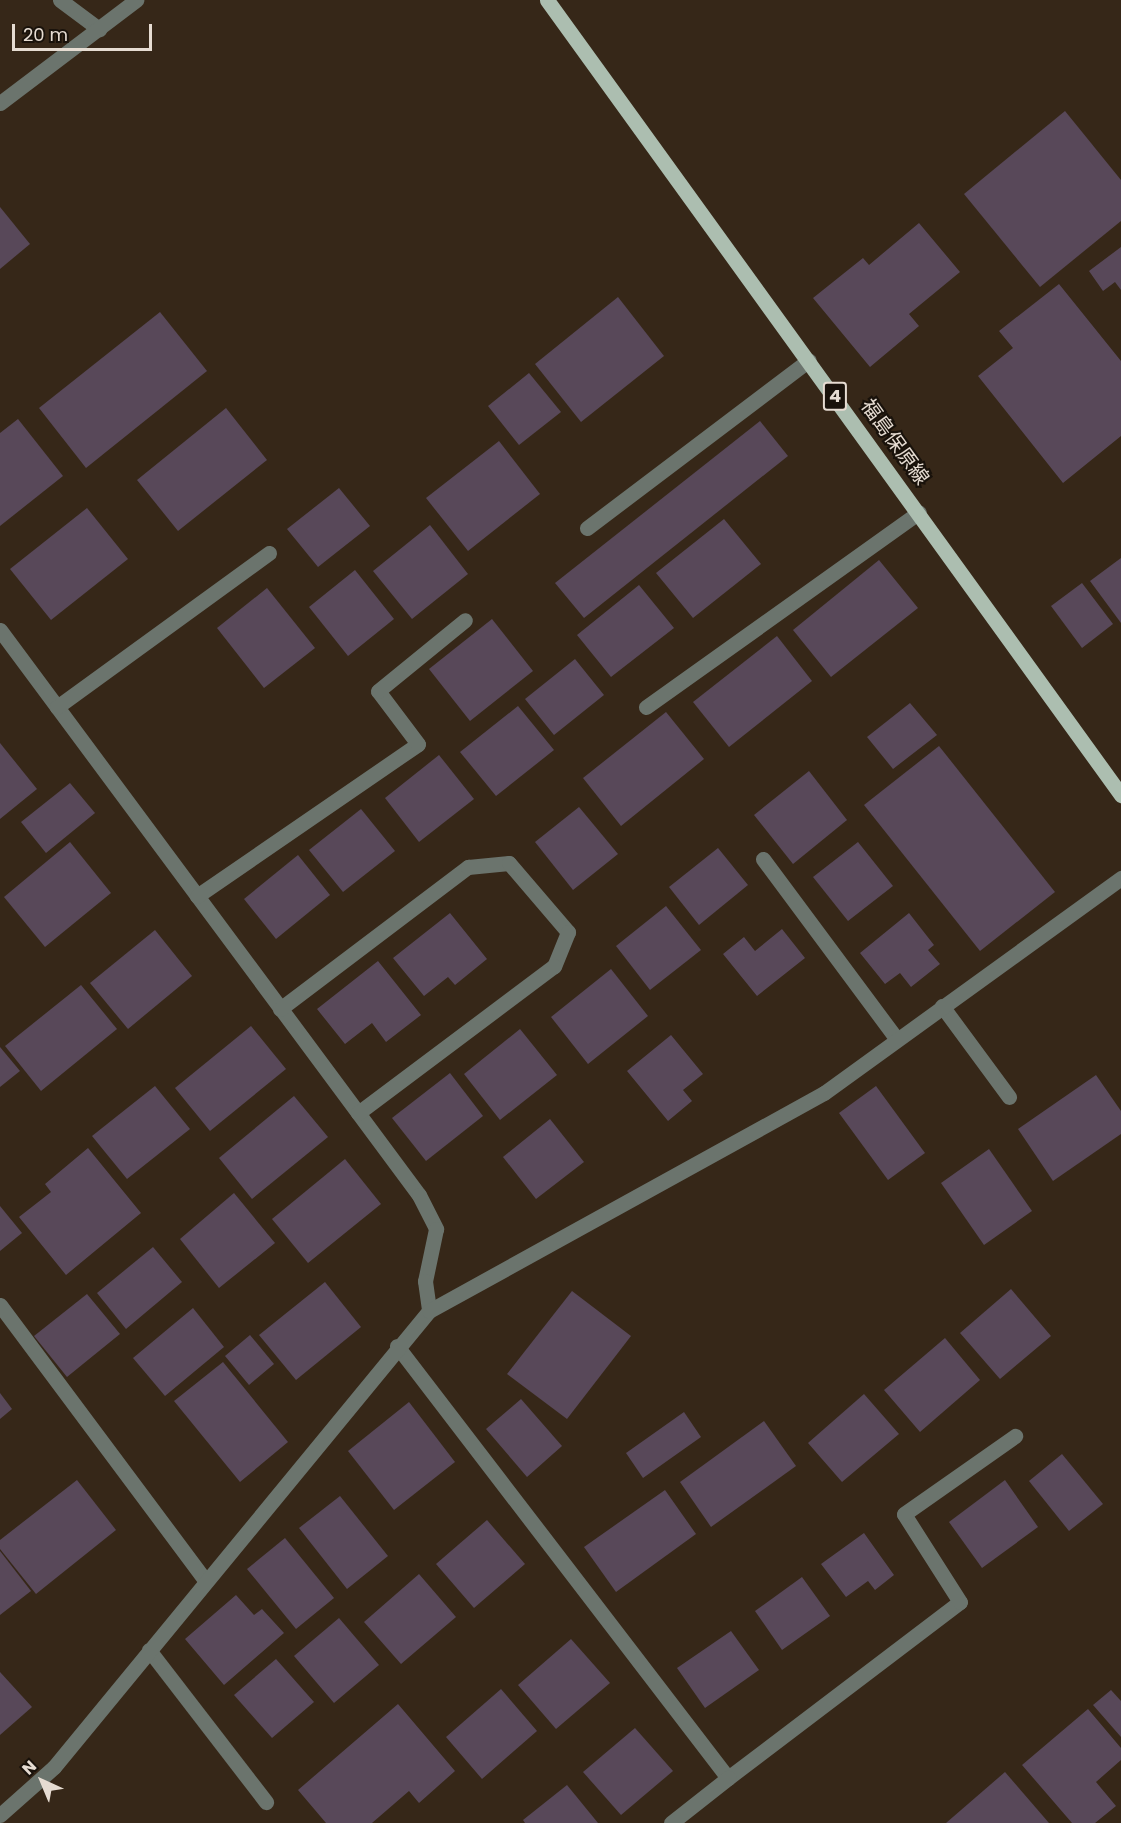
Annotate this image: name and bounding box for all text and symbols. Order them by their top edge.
scale bar [15,12,154,50]
text: 20 m [23,22,68,47]
road number: 4 [822,381,848,411]
street label: 福島保原線 [856,394,934,490]
north arrow [12,1751,72,1811]
text: N [17,1755,41,1780]

